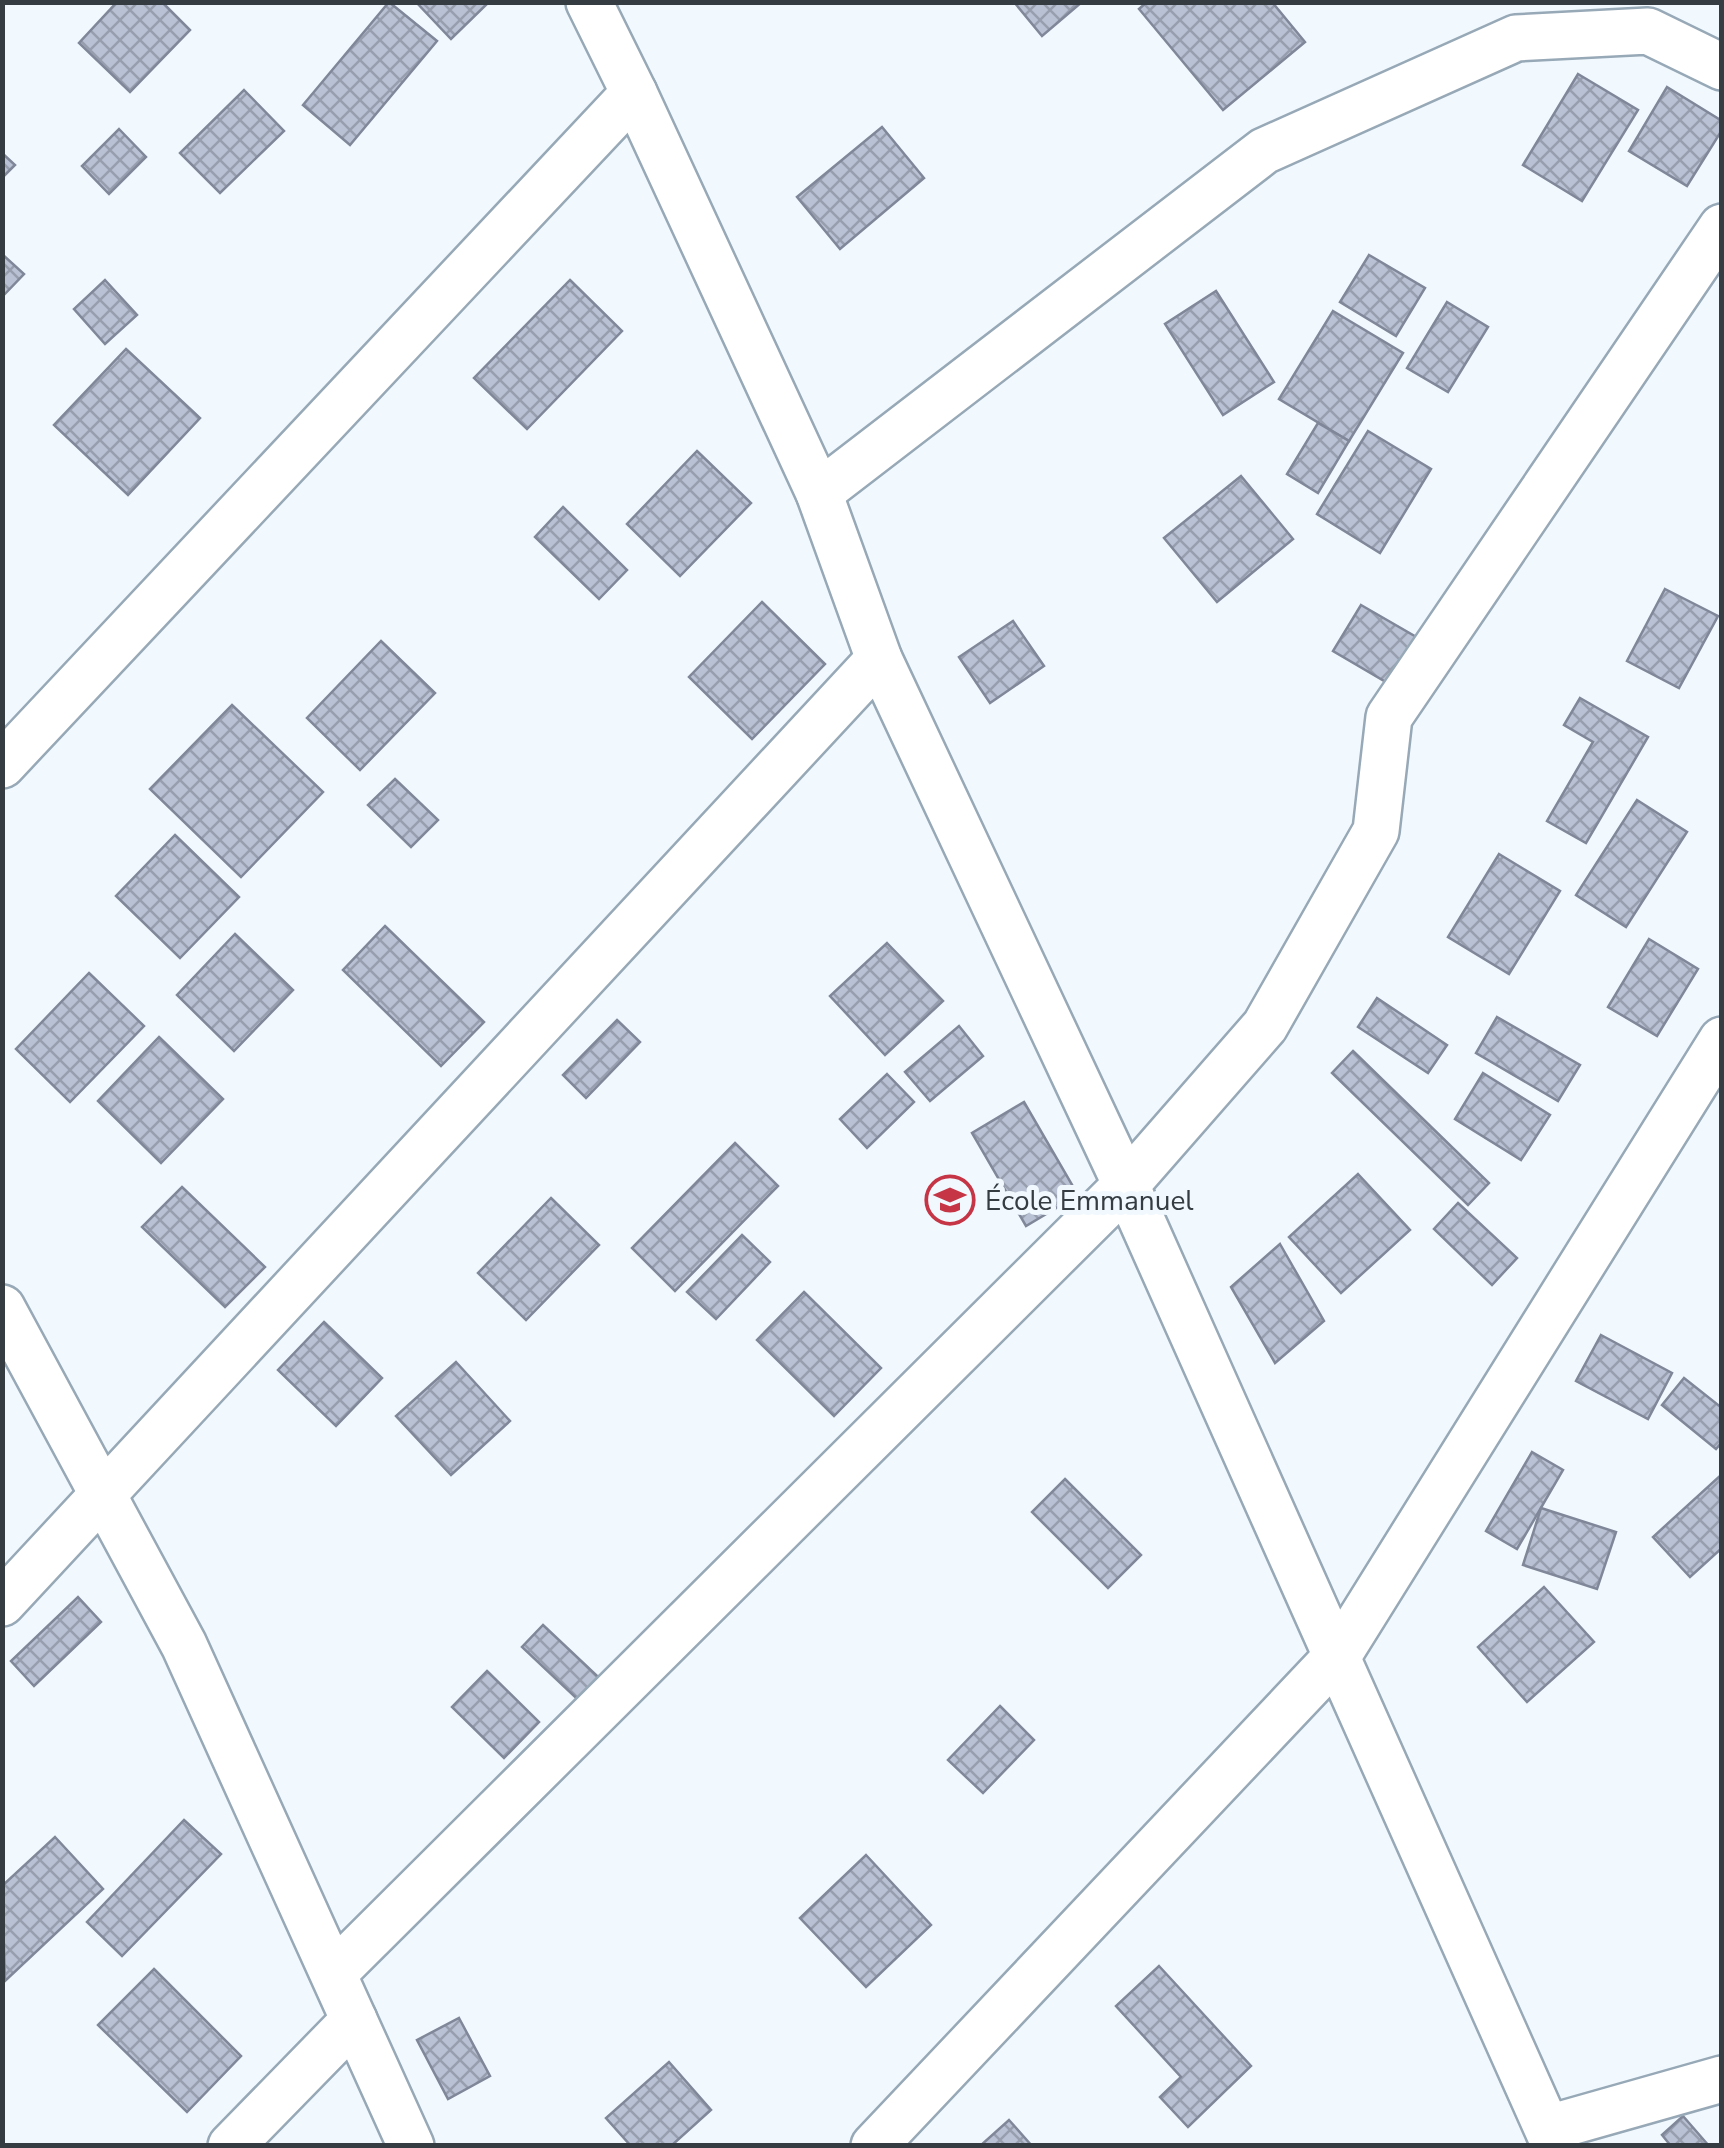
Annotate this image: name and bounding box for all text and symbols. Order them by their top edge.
school or university icon: École Emmanuel [924,1174,976,1226]
place label: École Emmanuel [985,1182,1194,1220]

